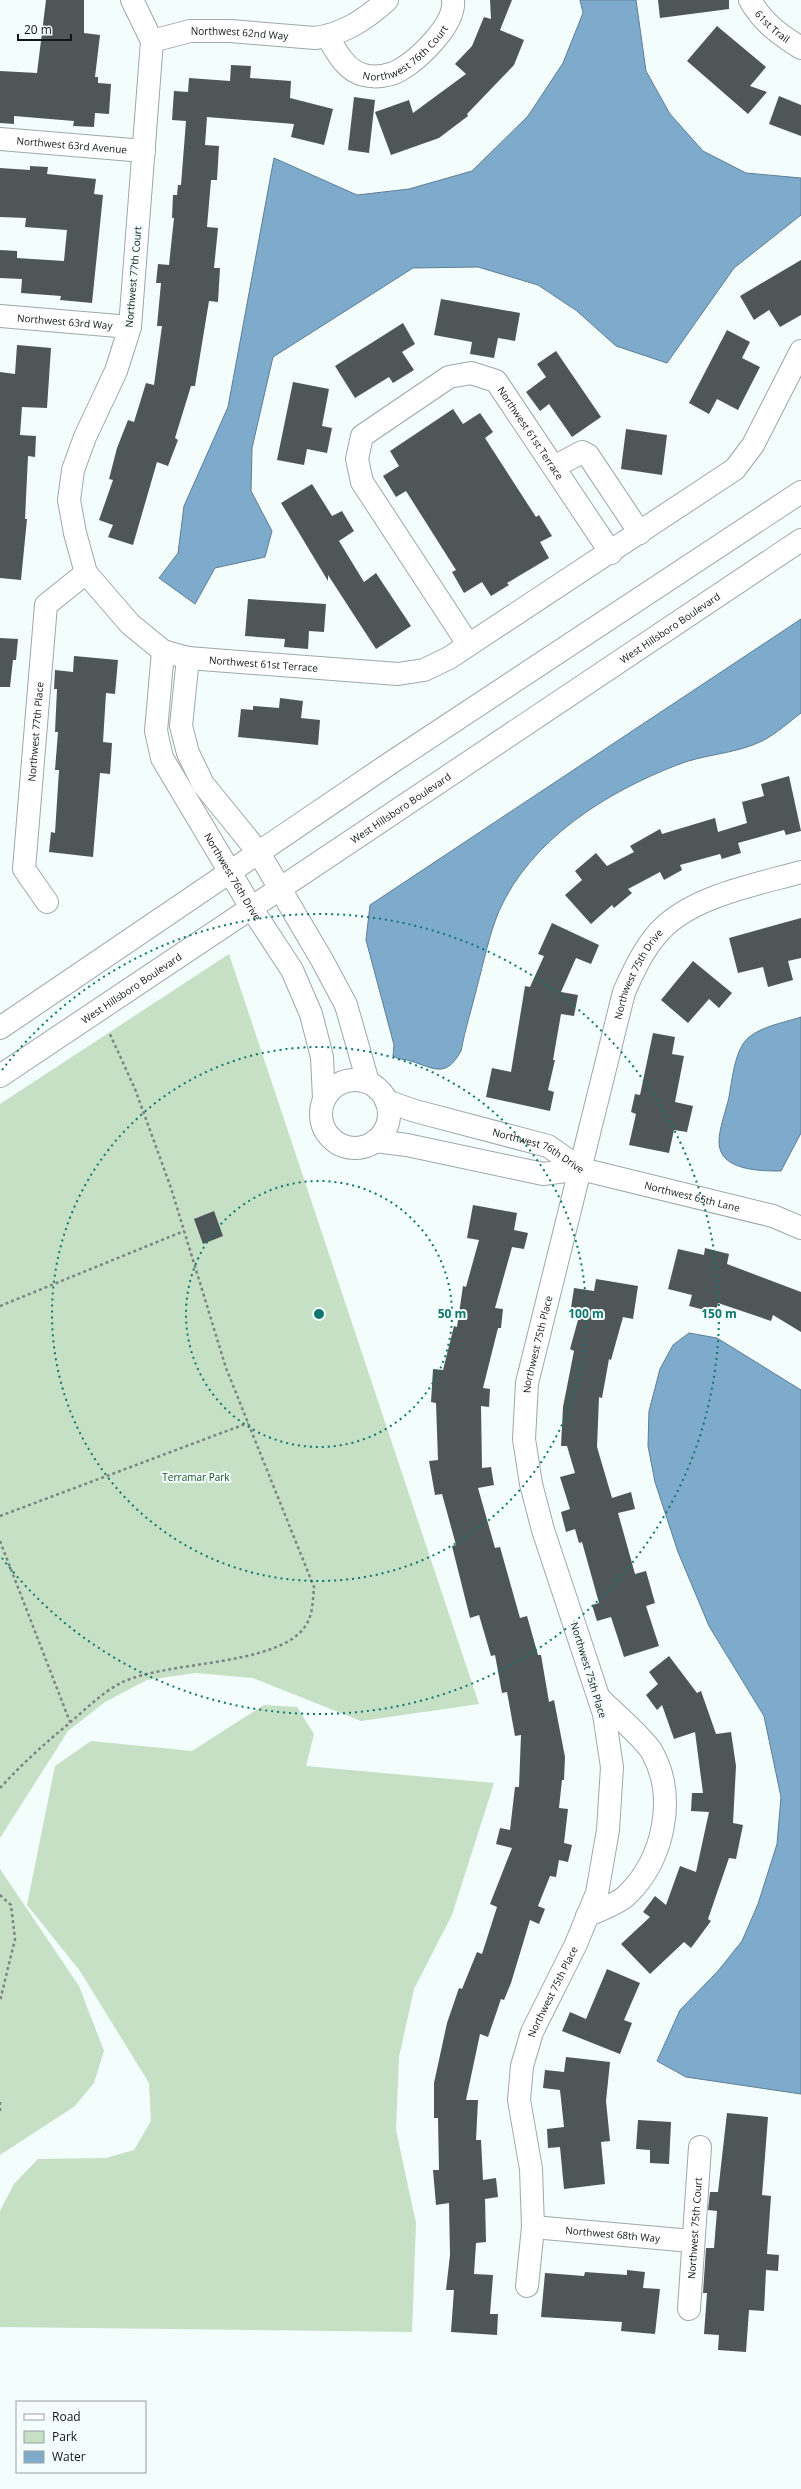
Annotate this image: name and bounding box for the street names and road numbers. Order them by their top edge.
street label: 61st Trail [752,7,793,46]
street label: Northwest 76th Court [361,22,451,83]
street label: Northwest 62nd Way [191,24,290,43]
street label: Northwest 63rd Avenue [16,133,128,157]
street label: Northwest 77th Court [122,225,144,328]
street label: Northwest 63rd Way [16,310,114,333]
street label: Northwest 61st Terrace [495,384,567,483]
street label: West Hillsboro Boulevard [617,589,723,666]
street label: Northwest 61st Terrace [208,653,319,675]
street label: Northwest 77th Place [24,681,47,782]
street label: West Hillsboro Boulevard [348,769,454,847]
street label: Northwest 76th Drive [201,830,265,923]
street label: Northwest 75th Drive [610,925,666,1021]
street label: West Hillsboro Boulevard [78,950,184,1027]
street label: Northwest 76th Drive [491,1125,587,1176]
street label: Northwest 65th Lane [643,1178,742,1215]
street label: Northwest 75th Place [519,1294,556,1394]
street label: Northwest 75th Place [568,1620,610,1720]
street label: Northwest 75th Place [524,1944,581,2039]
street label: Northwest 75th Court [684,2177,705,2279]
street label: Northwest 68th Way [565,2223,662,2245]

